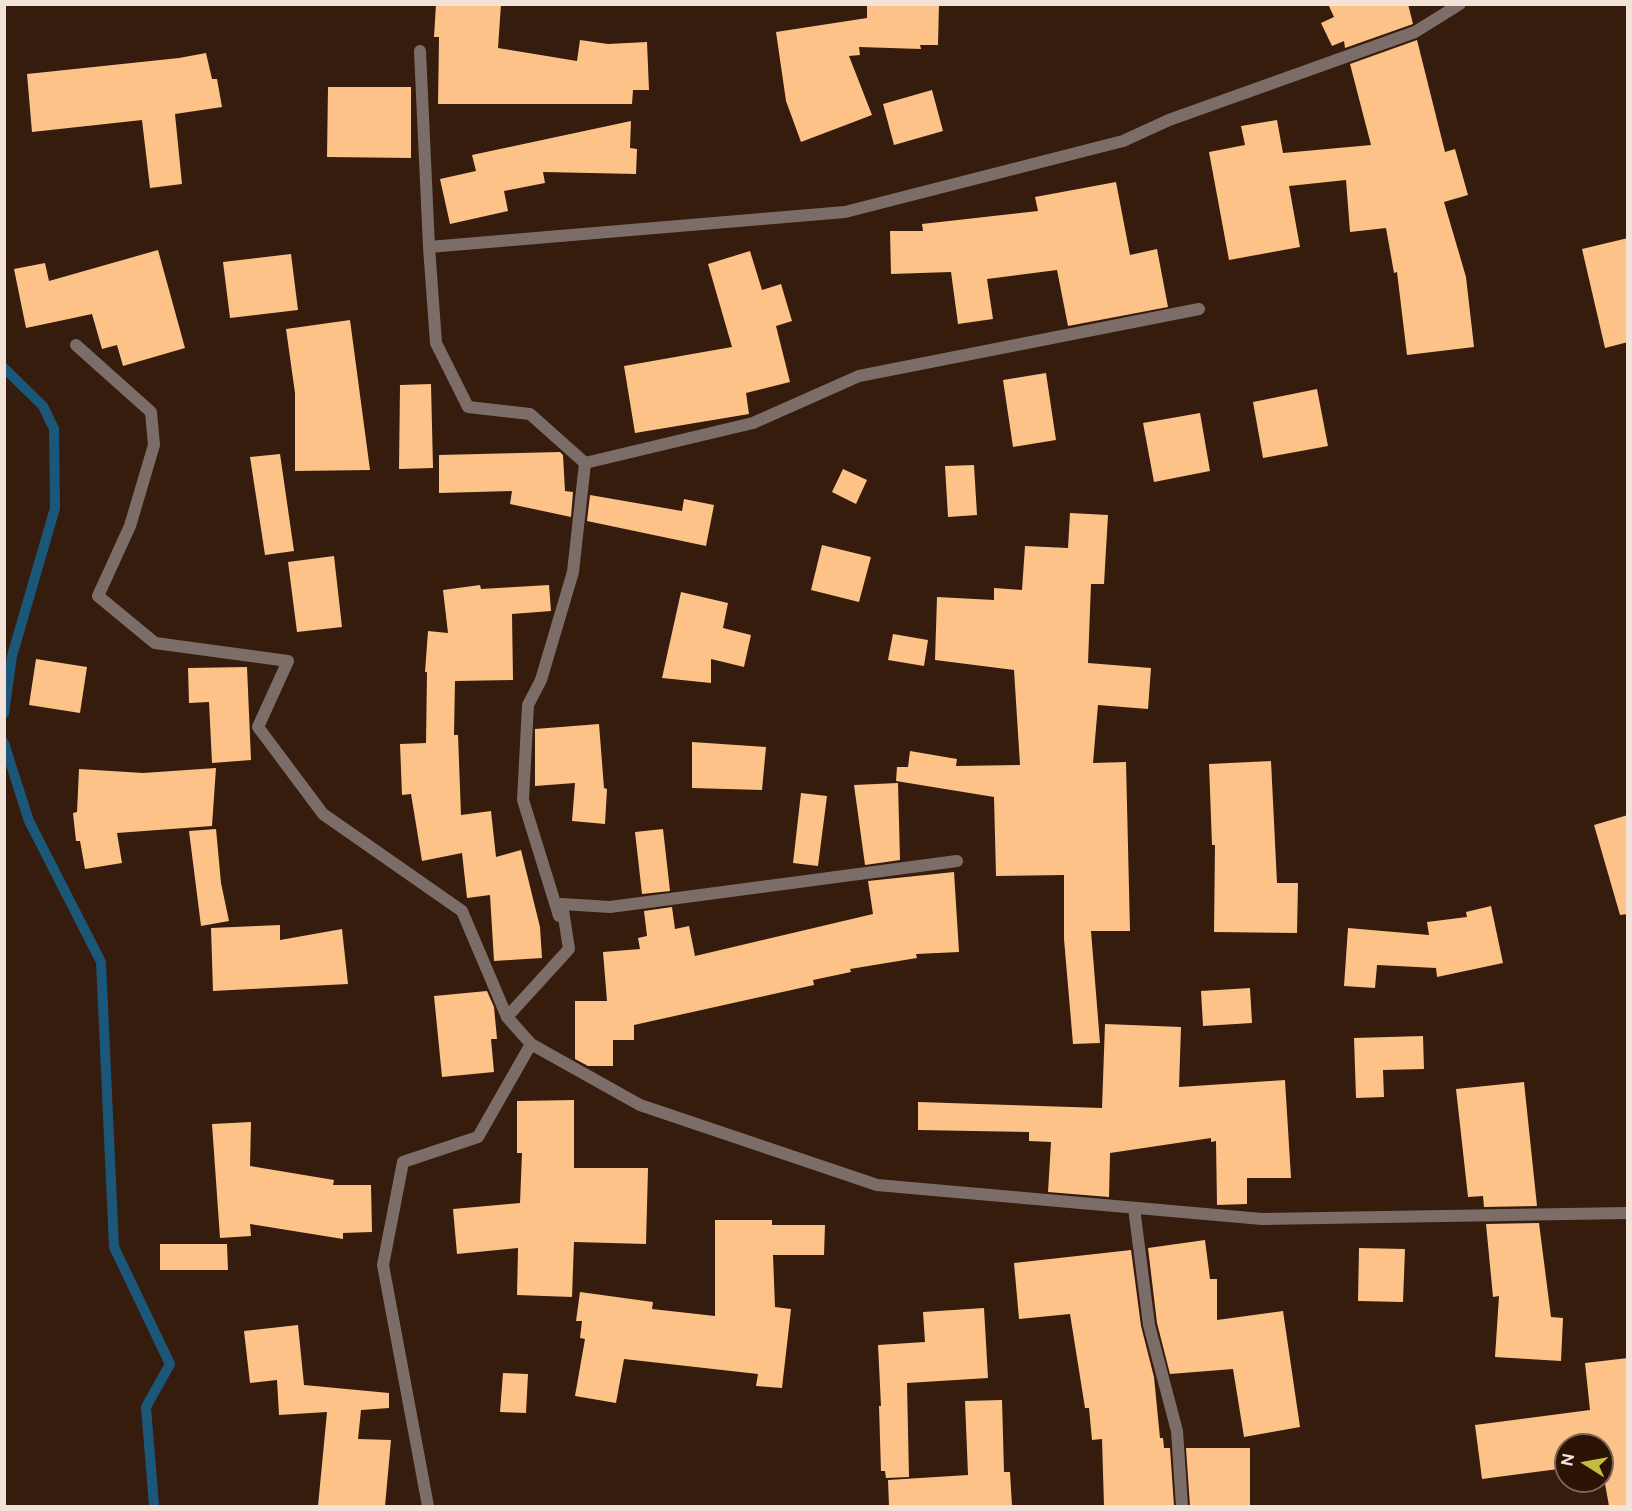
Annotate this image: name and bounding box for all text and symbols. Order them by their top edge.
north arrow [1554,1433,1614,1493]
text: N [1557,1452,1578,1468]

